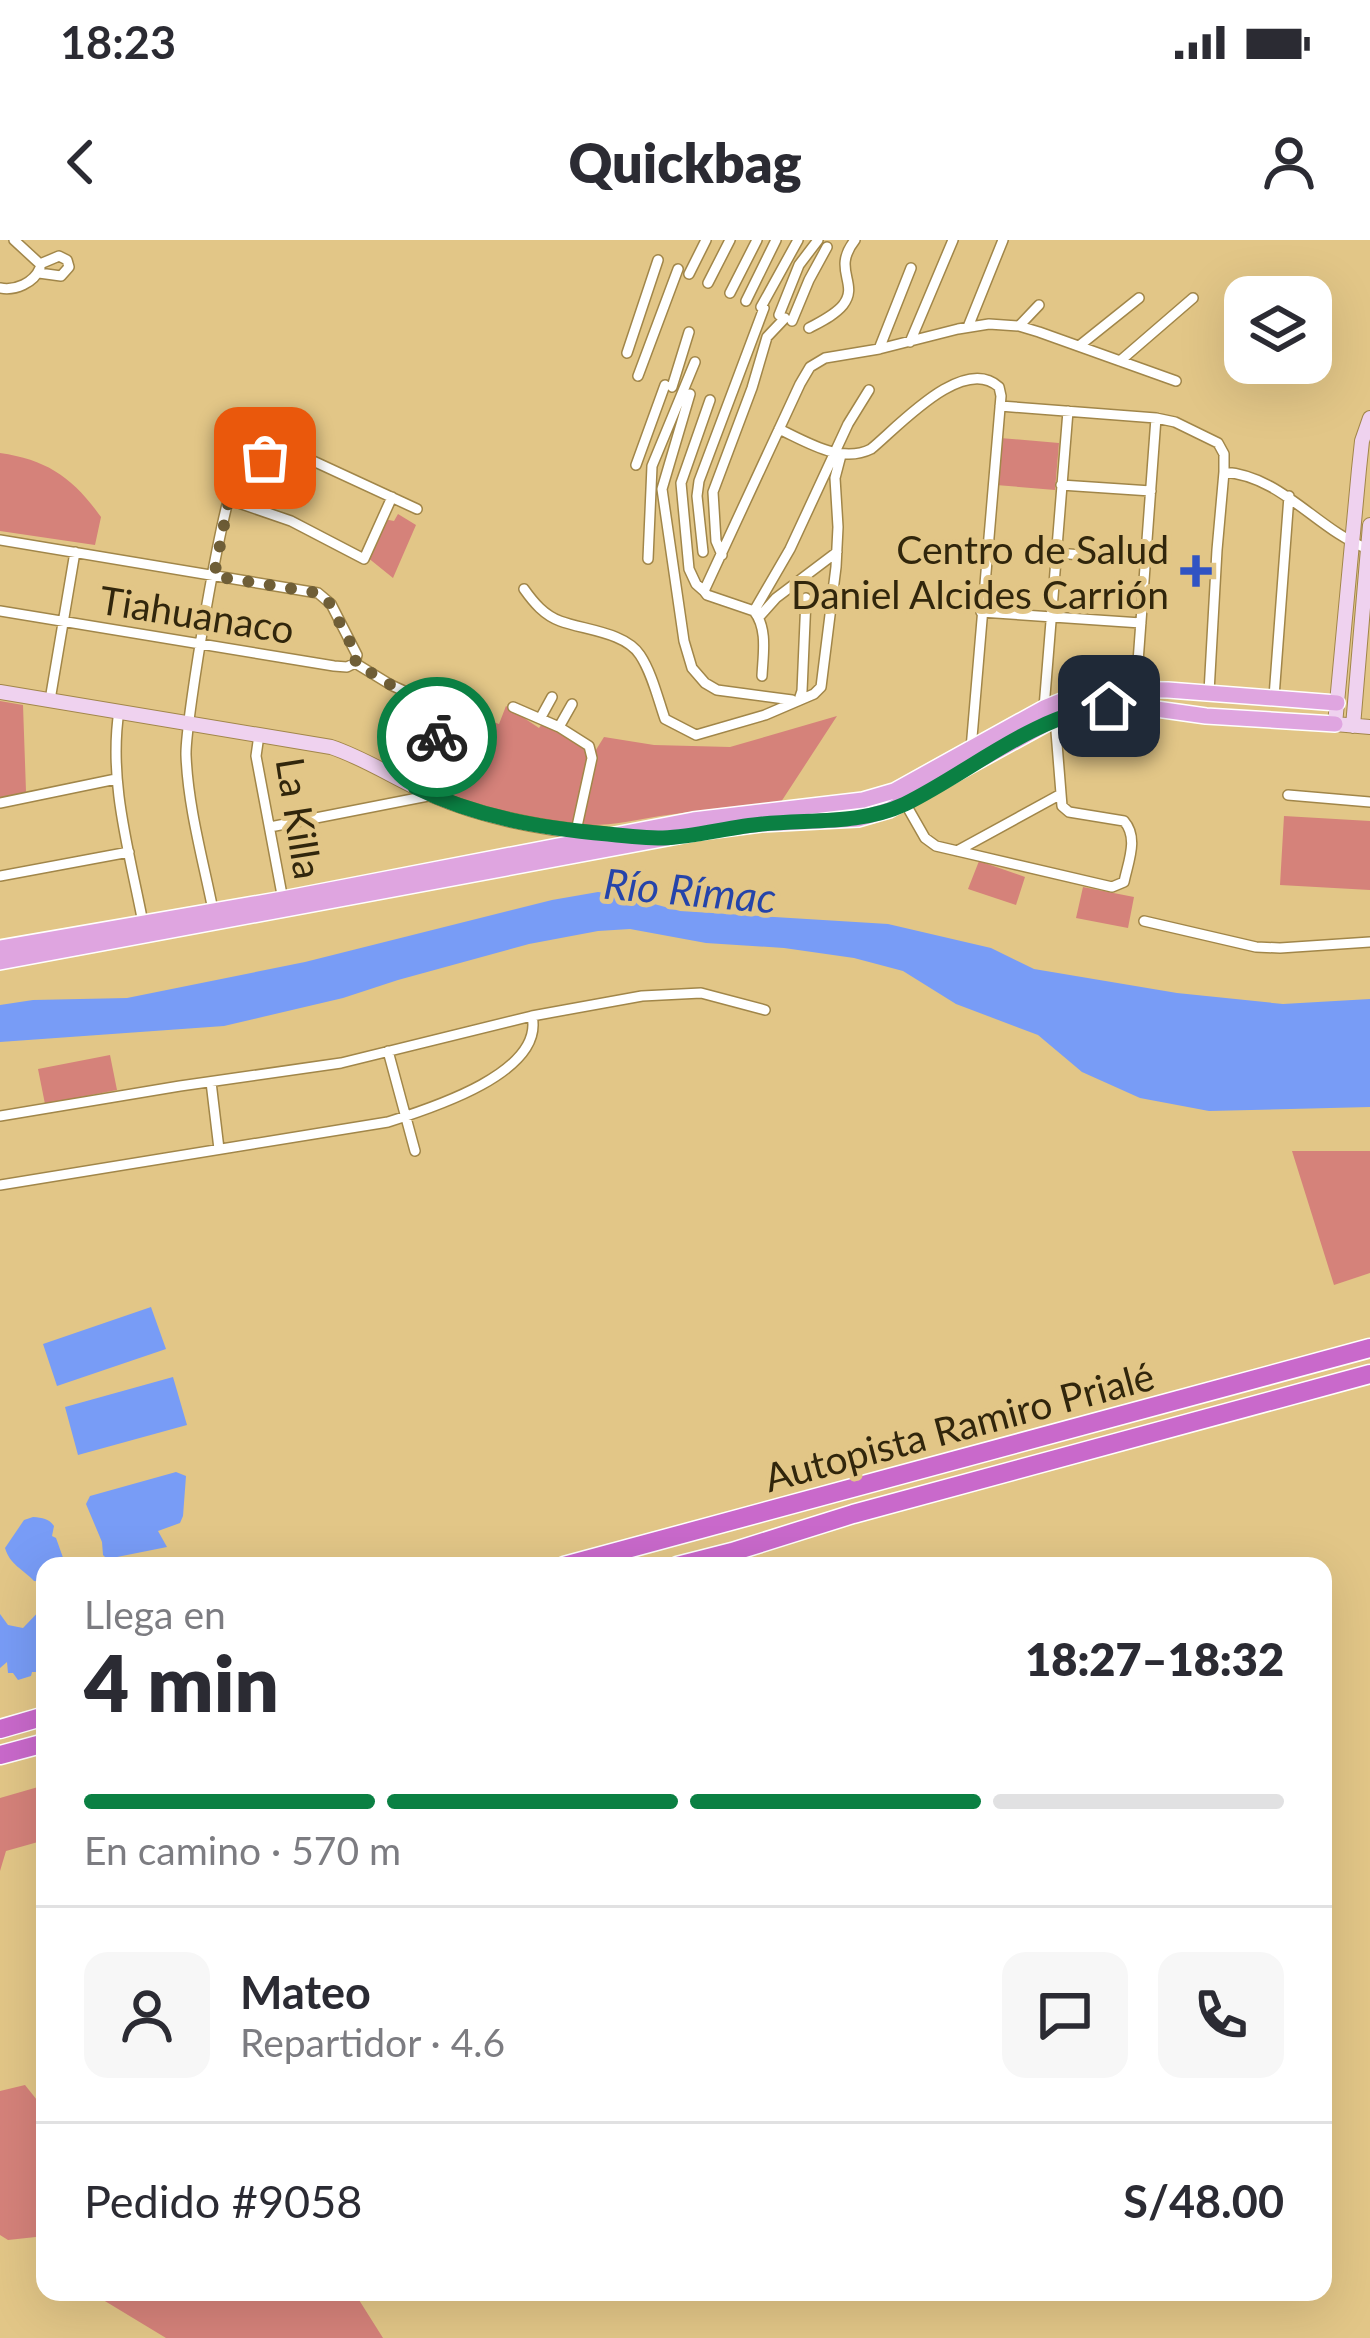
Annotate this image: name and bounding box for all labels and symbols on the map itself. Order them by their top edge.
pin [214,407,316,509]
place label: Centro de Salud Daniel Alcides Carrión [791,526,1169,617]
marker: Centro de Salud Daniel Alcides Carrión [1180,555,1212,587]
street label: Tiahuanaco [97,576,297,652]
pin [1058,655,1160,757]
courier [377,677,497,797]
street label: La Killa [268,754,332,882]
water label: Río Rímac [602,858,778,922]
street label: Autopista Ramiro Prialé [759,1352,1159,1500]

